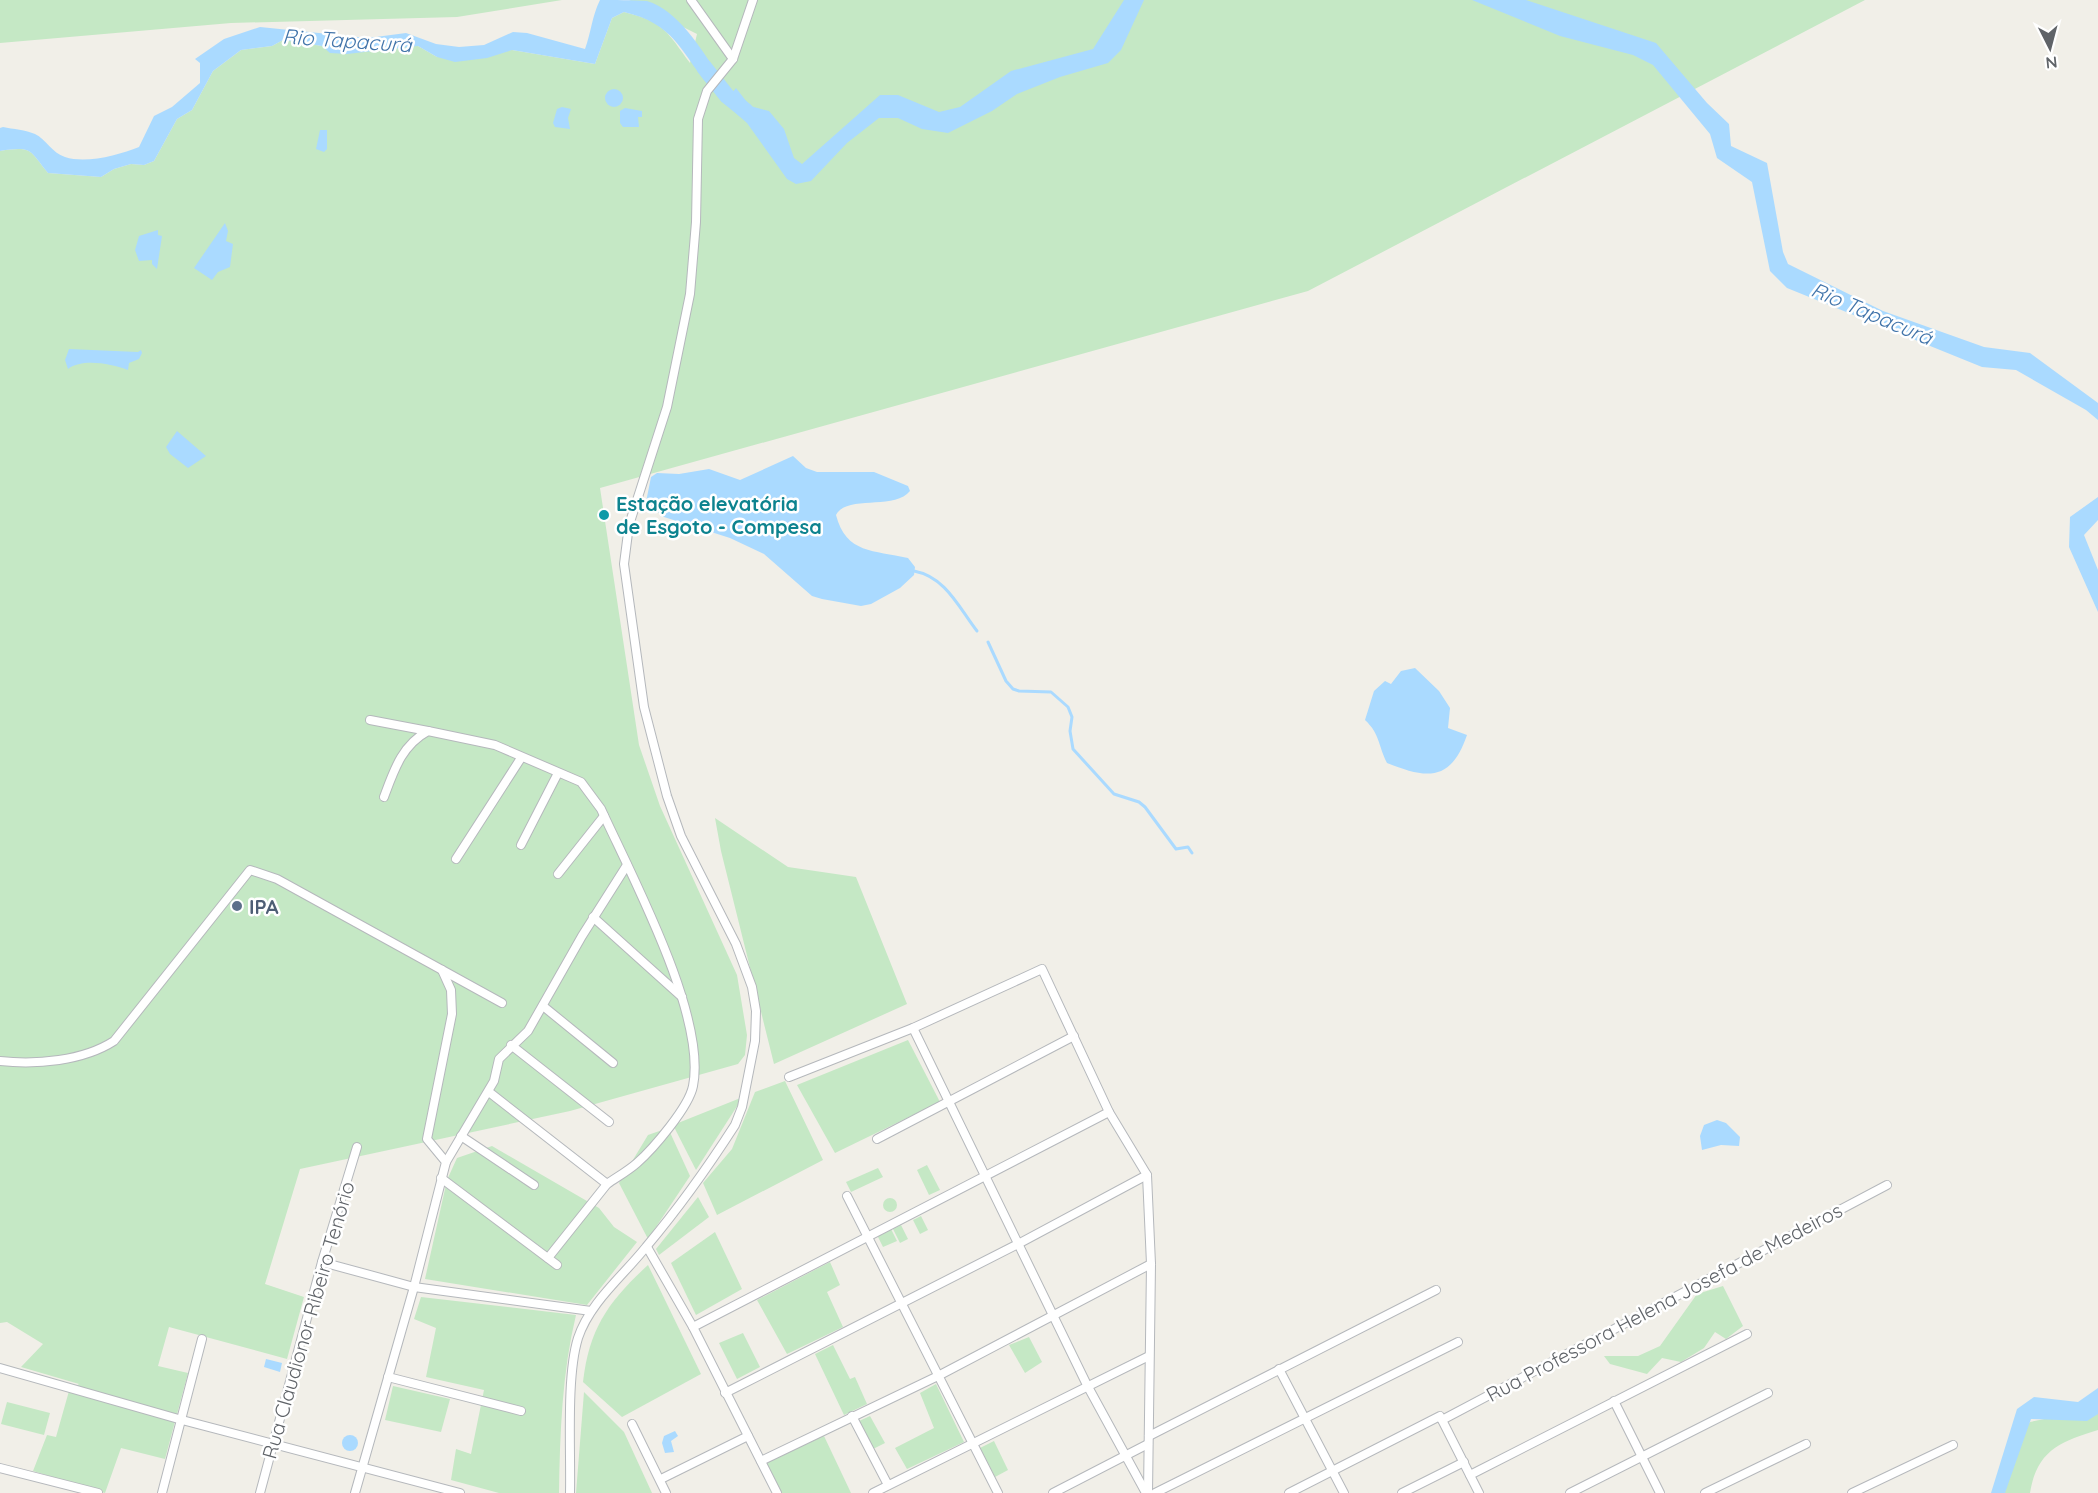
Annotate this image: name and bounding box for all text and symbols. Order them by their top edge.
north arrow [2020,18,2080,78]
water label: Rio Tapacurá [282,23,414,58]
text: N [2045,52,2058,73]
water label: Rio Tapacurá [1807,276,1938,351]
place label: Estação elevatória de Esgoto - Compesa [616,491,822,539]
marker: Estação elevatória de Esgoto - Compesa [597,508,611,522]
place label: IPA [249,894,279,919]
marker: IPA [230,899,244,913]
street label: Rua Claudionor Ribeiro Tenório [256,1178,360,1462]
street label: Rua Professora Helena Josefa de Medeiros [1482,1197,1846,1407]

